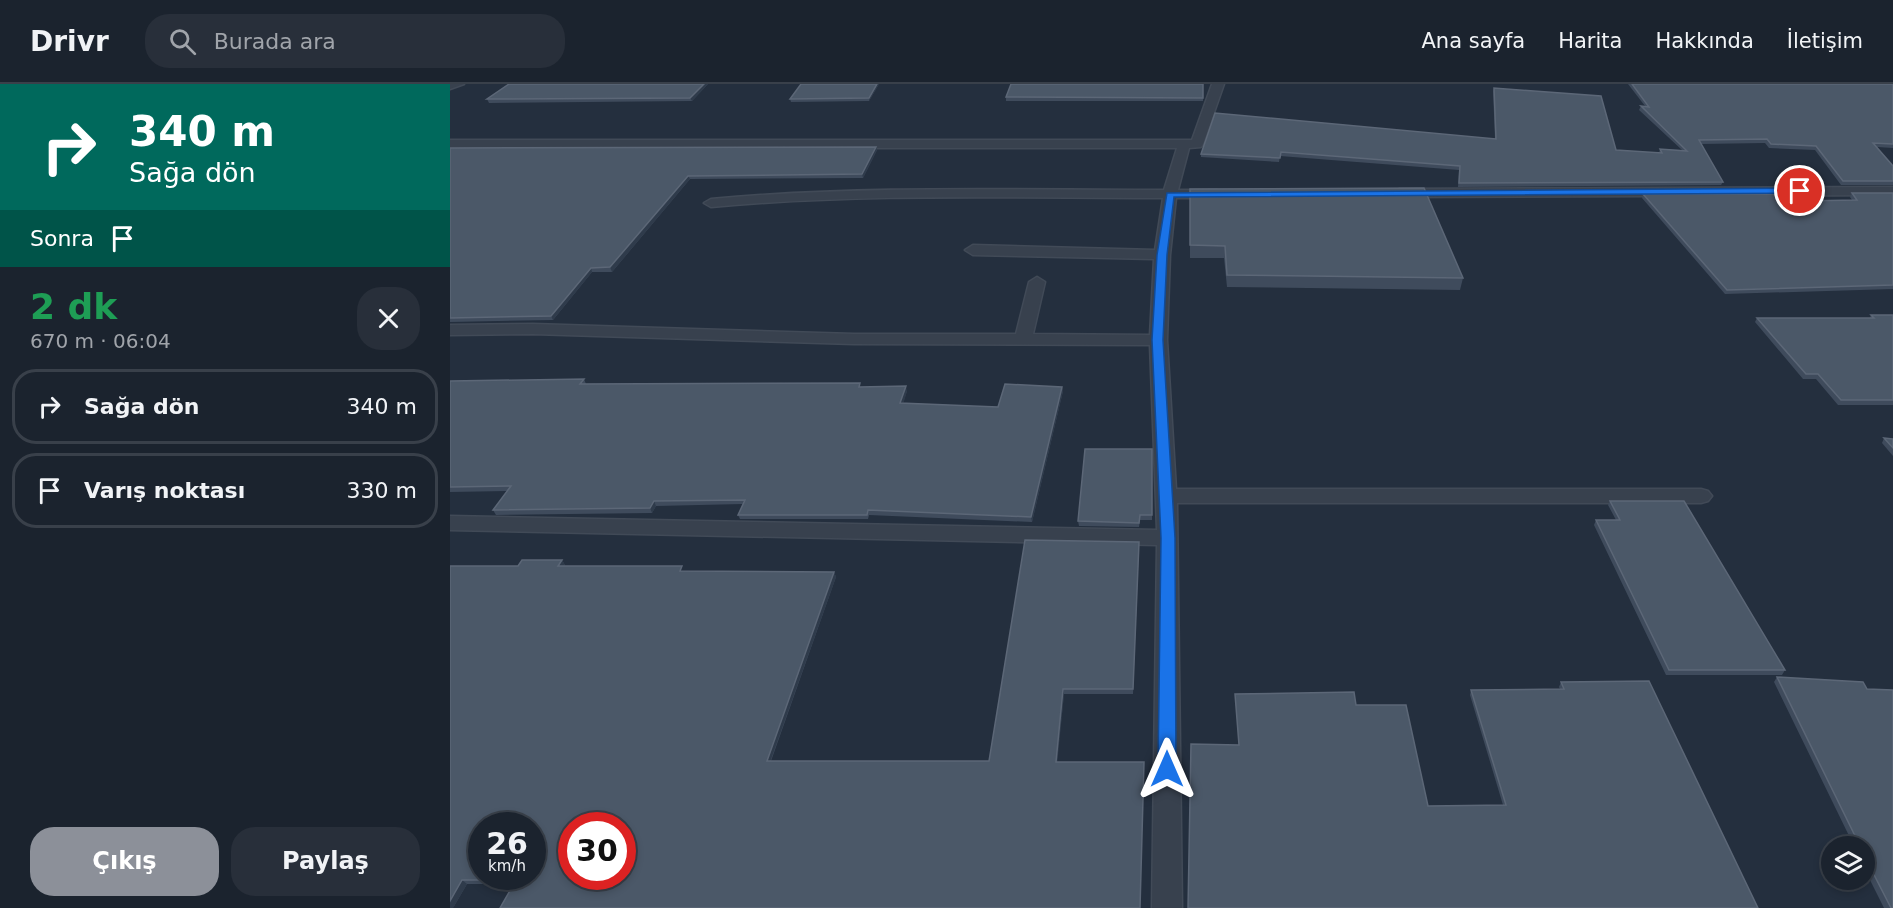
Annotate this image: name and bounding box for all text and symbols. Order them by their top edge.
search box [145,14,565,68]
text: Drivr [30,25,109,58]
icon: search [166,25,199,58]
text: Burada ara [214,29,336,54]
text: Ana sayfa [1421,29,1525,53]
text: Harita [1558,29,1622,53]
text: Hakkında [1655,29,1754,53]
text: İletişim [1787,29,1863,53]
text: 340 m [129,107,275,156]
icon: right [30,108,108,186]
text: Sağa dön [129,157,256,188]
pin [1774,165,1825,216]
icon: arrive [1783,174,1816,207]
icon: arrive [106,222,139,255]
text: Sonra [30,226,94,251]
text: 2 dk [30,286,117,327]
button: close [357,287,420,350]
text: 670 m · 06:04 [30,329,171,353]
icon: right [33,390,66,423]
text: Sağa dön [84,394,199,419]
text: 340 m [347,394,417,419]
icon: arrive [33,474,66,507]
text: Varış noktası [84,478,245,503]
text: 330 m [347,478,417,503]
position arrow [1135,737,1199,801]
speed limit sign: 30 [558,812,636,890]
text: 26 [486,826,528,861]
button: Çıkış [30,827,219,896]
button: Paylaş [231,827,420,896]
map controls [1821,836,1875,890]
button: layers [1821,836,1875,890]
text: km/h [488,857,526,875]

